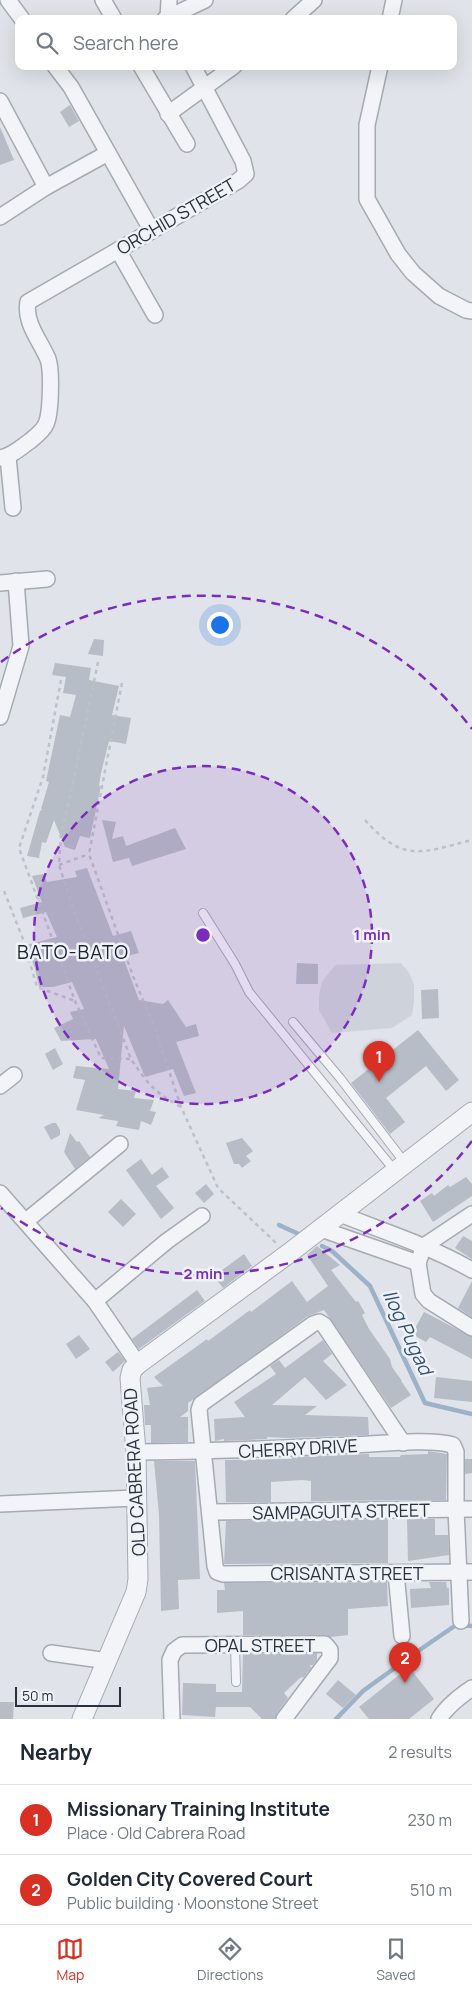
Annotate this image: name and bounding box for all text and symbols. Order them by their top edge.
search box [15,15,457,70]
icon: search [33,29,61,57]
text: Search here [73,30,179,56]
street label: ORCHID STREET [112,172,240,260]
your location [207,612,233,638]
text: 1 min [354,924,390,945]
centre of rings [194,926,212,944]
district label: BATO-BATO [17,939,129,965]
pin: 1 [363,1041,395,1082]
text: 2 min [183,1263,223,1284]
water label: Ilog Pugad [377,1285,440,1381]
street label: OLD CABRERA ROAD [118,1387,150,1557]
street label: CHERRY DRIVE [238,1433,358,1463]
street label: SAMPAGUITA STREET [252,1497,430,1525]
street label: CRISANTA STREET [270,1561,424,1585]
street label: OPAL STREET [205,1633,316,1657]
pin: 2 [389,1642,421,1683]
scale bar [15,1684,121,1707]
text: 50 m [22,1686,53,1705]
text: Nearby [20,1738,92,1766]
text: 2 results [388,1741,452,1763]
text: Missionary Training Institute [67,1796,330,1822]
text: 1 [32,1809,40,1831]
text: 230 m [408,1809,452,1831]
text: Place · Old Cabrera Road [67,1822,246,1844]
text: Golden City Covered Court [67,1866,313,1892]
text: 2 [31,1879,41,1901]
text: 510 m [410,1879,452,1901]
text: Public building · Moonstone Street [67,1892,319,1914]
tab: Map [56,1935,84,1984]
tab: Directions [197,1935,263,1984]
tab: Saved [376,1935,416,1984]

